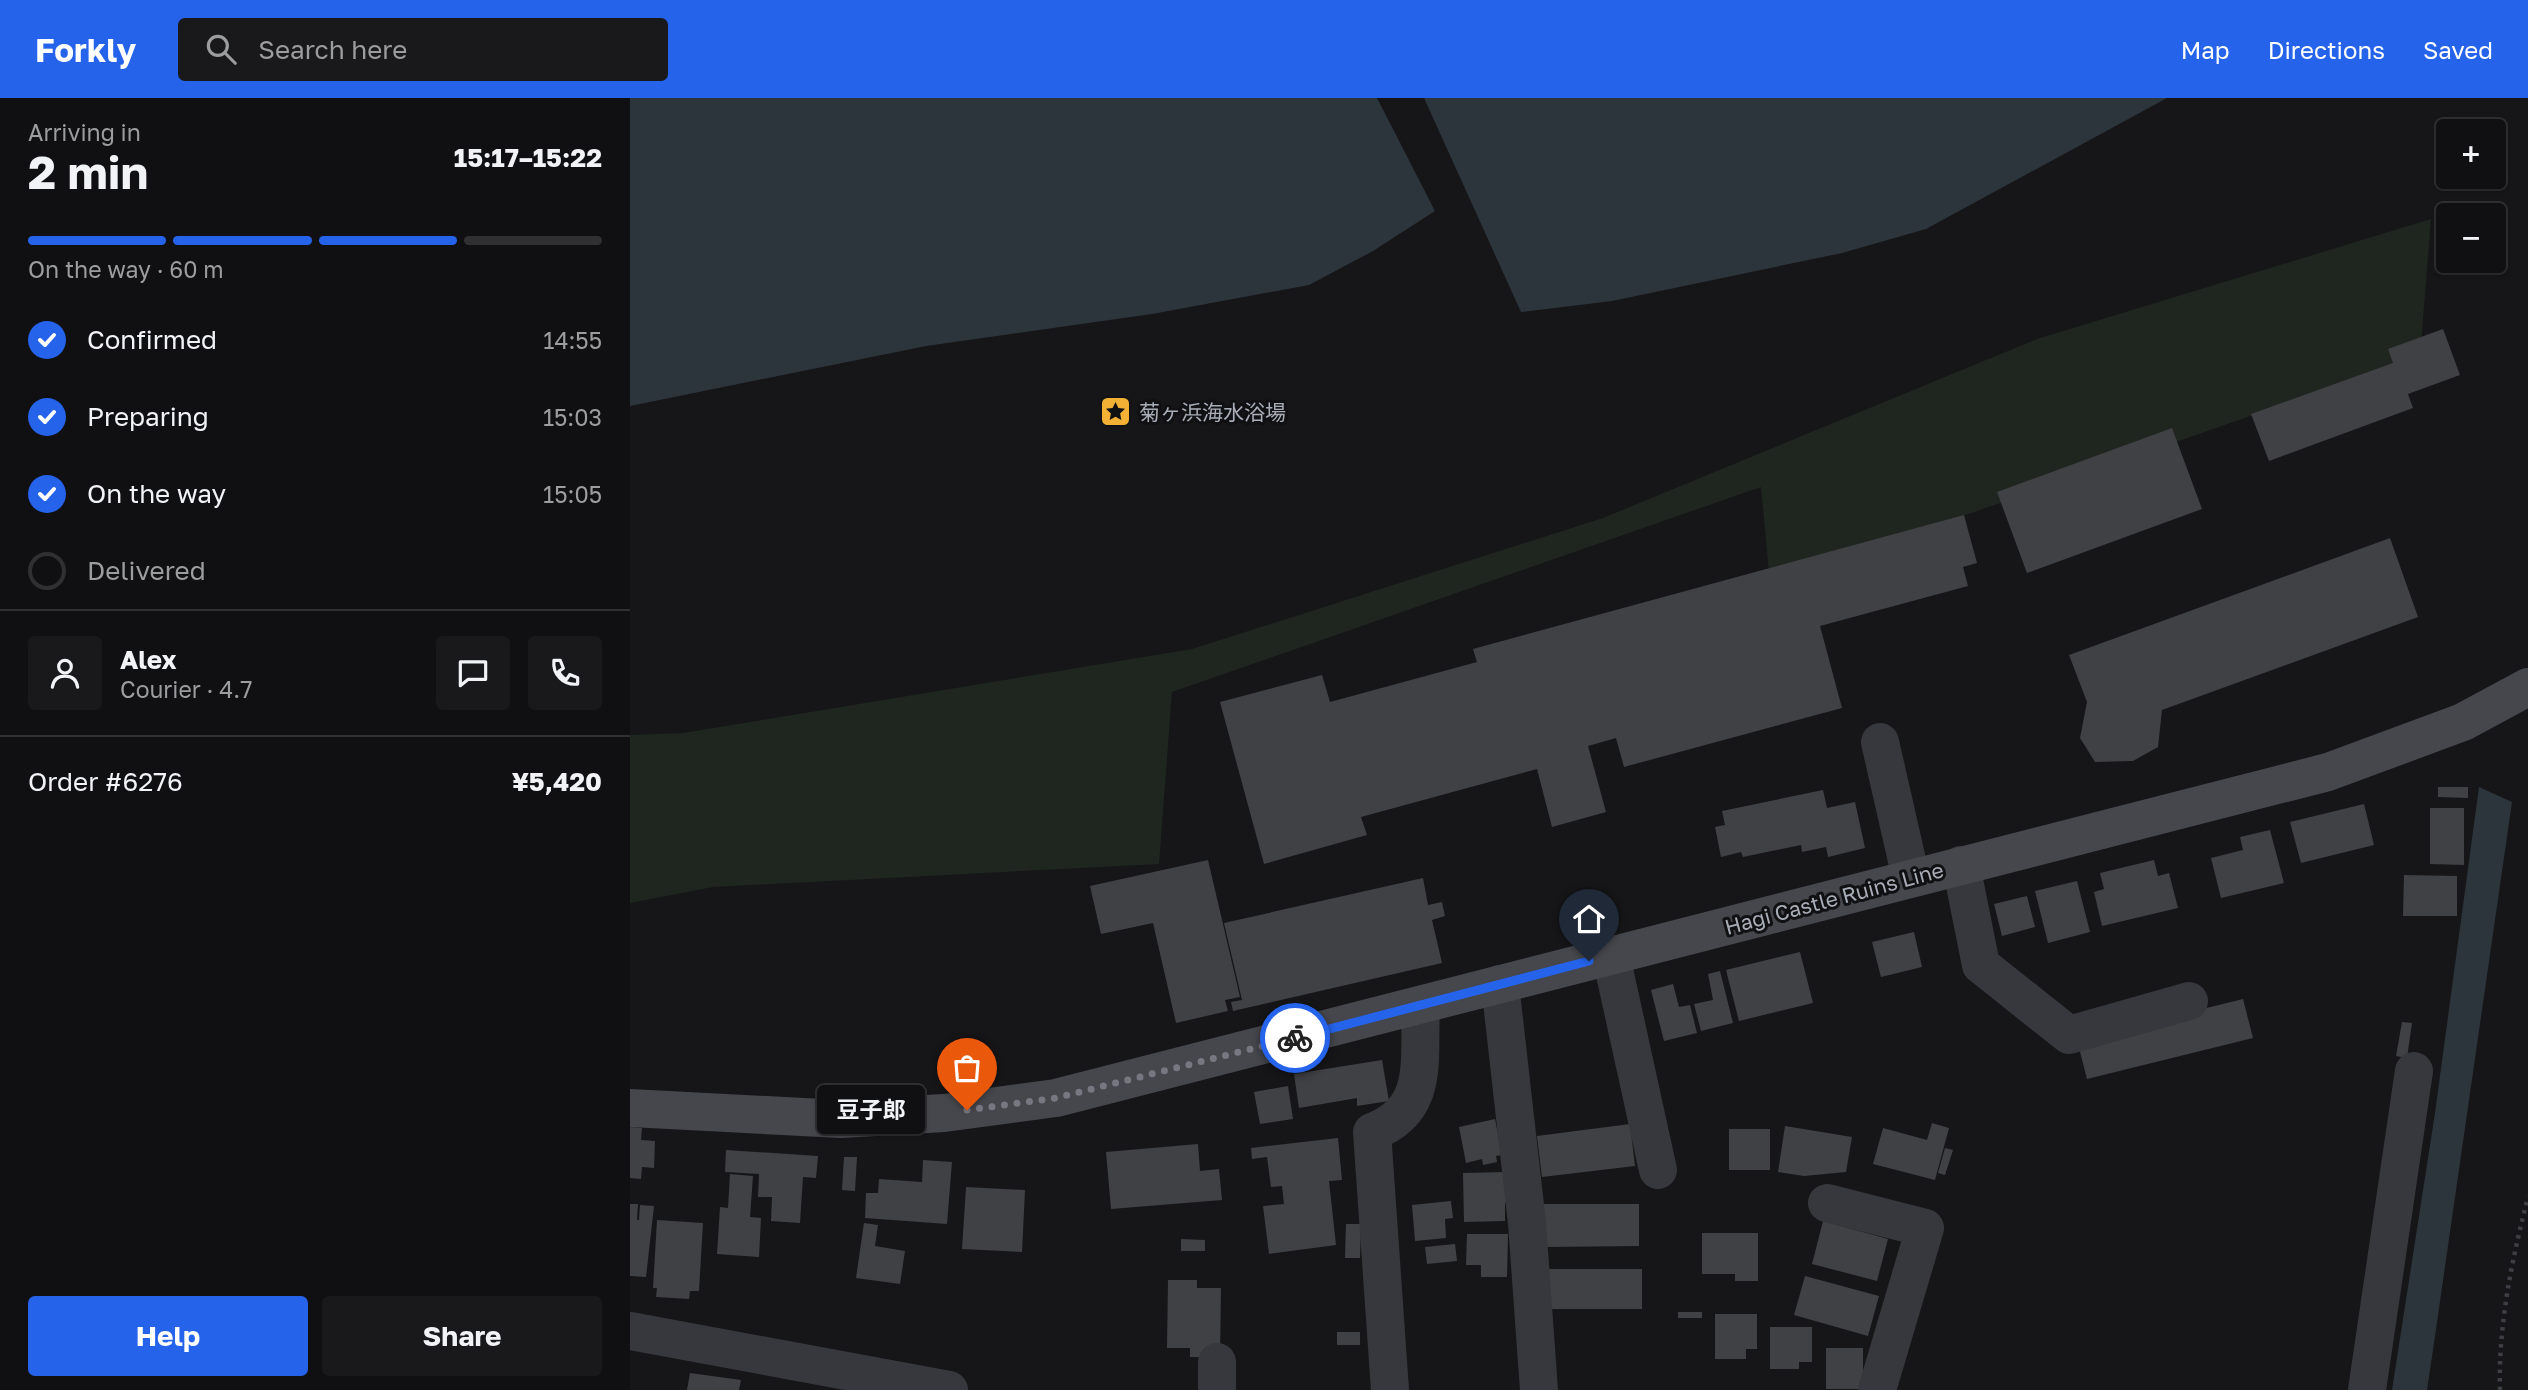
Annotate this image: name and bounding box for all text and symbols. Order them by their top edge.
search box [178,18,668,81]
text: Forkly [35,30,136,69]
icon: search [202,30,240,68]
text: Search here [258,34,407,65]
text: Map [2181,35,2230,64]
text: Directions [2268,35,2385,64]
text: Saved [2423,35,2493,64]
text: Arriving in [28,118,141,146]
map controls [2436,119,2506,273]
button: + [2436,119,2506,189]
text: 15:17–15:22 [454,142,602,173]
text: 2 min [28,144,148,199]
button: − [2436,203,2506,273]
text: On the way · 60 m [28,255,224,283]
icon: check [28,321,66,359]
text: Confirmed [87,324,217,355]
text: 14:55 [543,326,602,354]
place icon: 菊ヶ浜海水浴場 [1099,395,1133,429]
icon: check [28,398,66,436]
place label: 菊ヶ浜海水浴場 [1139,399,1286,425]
text: Preparing [87,401,209,432]
text: 15:03 [543,403,602,431]
icon: check [28,475,66,513]
text: On the way [87,478,226,509]
text: 15:05 [543,480,602,508]
text: Delivered [87,555,206,586]
button: person [28,636,102,710]
button: chat [436,636,510,710]
button: phone [528,636,602,710]
text: Alex [120,644,177,675]
text: Courier · 4.7 [120,675,252,703]
text: Order #6276 [28,766,183,797]
text: ¥5,420 [512,766,602,797]
street label: Hagi Castle Ruins Line [1722,856,1946,940]
pin [1559,889,1619,961]
icon: home [1570,900,1608,938]
courier [1260,1003,1330,1073]
icon: bike [1276,1019,1314,1057]
pin [937,1038,997,1110]
icon: bag [948,1049,986,1087]
callout: 豆子郎 [817,1086,925,1134]
text: 豆子郎 [837,1095,906,1123]
button: Help [28,1296,308,1376]
button: Share [322,1296,602,1376]

